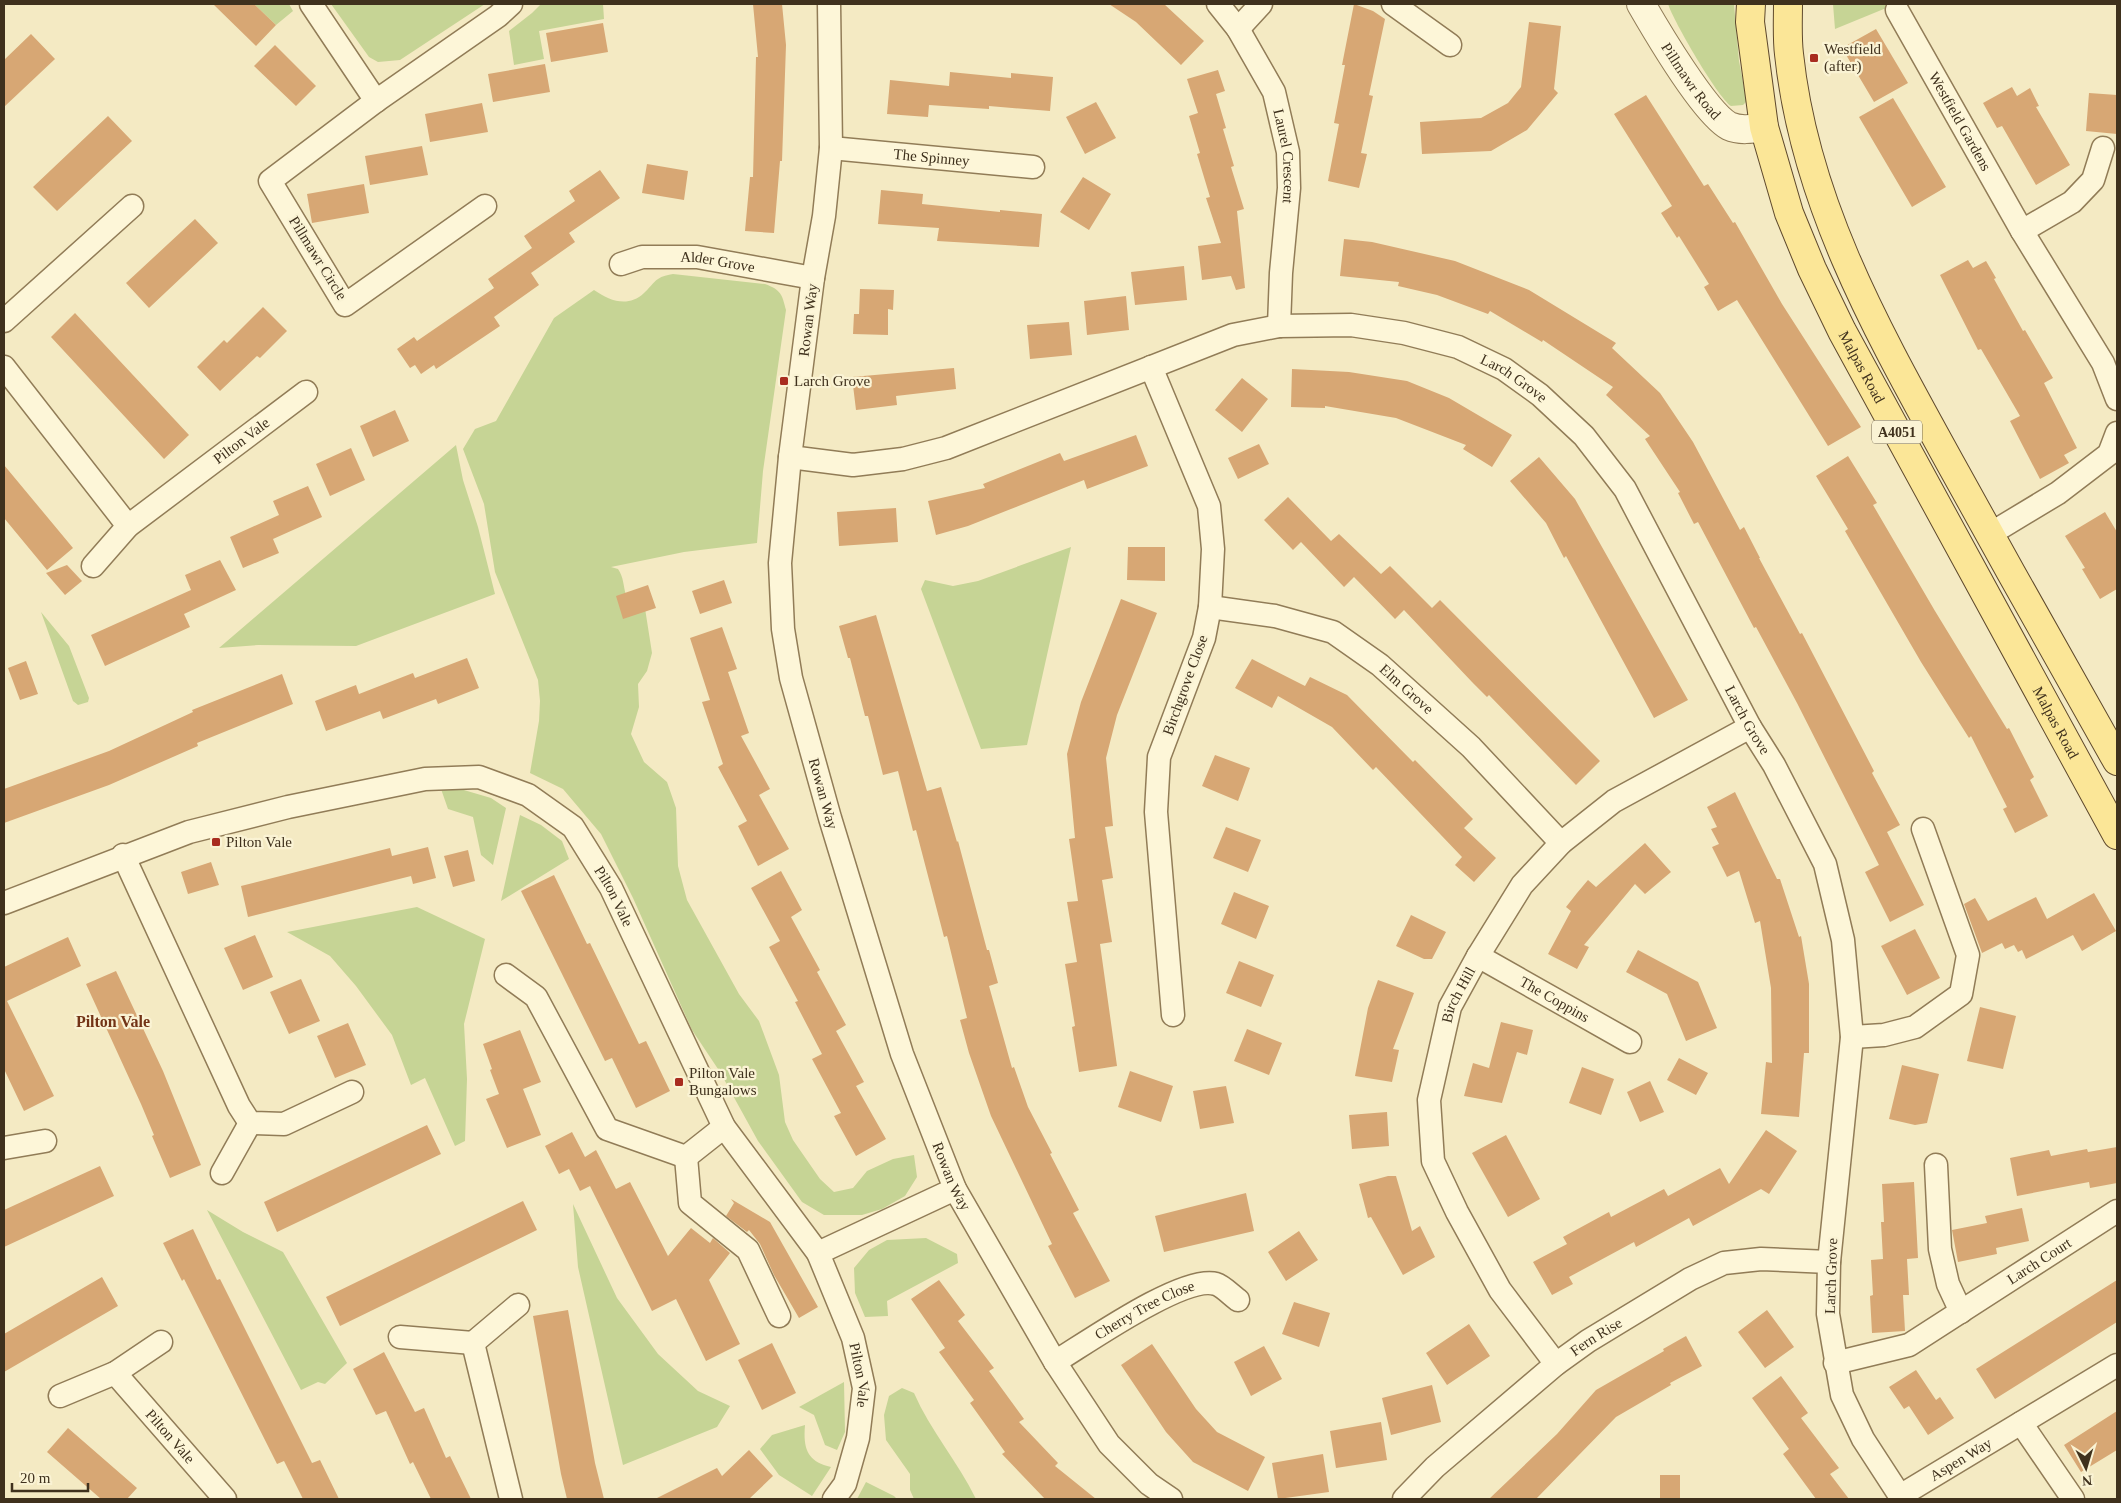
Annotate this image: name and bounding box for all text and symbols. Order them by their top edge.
street label: Pillmawr Road [1658,40,1724,123]
place label: Westfield (after) [1824,41,1882,75]
marker: Westfield (after) [1808,52,1820,64]
street label: Westfield Gardens [1926,69,1994,174]
street label: Laurel Crescent [1270,107,1297,205]
street label: The Spinney [893,146,971,169]
street label: Pillmawr Circle [286,213,350,303]
street label: Alder Grove [680,249,756,275]
street label: Rowan Way [796,282,820,357]
street label: Malpas Road [1836,328,1888,406]
street label: Larch Grove [1478,351,1551,406]
place label: Larch Grove [794,373,871,389]
marker: Larch Grove [778,375,790,387]
street label: Pilton Vale [210,414,273,467]
road number: A4051 [1872,421,1922,444]
street label: Birchgrove Close [1159,632,1211,737]
street label: Elm Grove [1377,661,1437,717]
street label: Larch Grove [1722,683,1773,758]
street label: Malpas Road [2030,684,2082,762]
street label: Rowan Way [806,756,841,832]
place label: Pilton Vale [226,834,292,850]
marker: Pilton Vale [210,836,222,848]
street label: Pilton Vale [591,863,636,929]
street label: Birch Hill [1439,964,1478,1024]
street label: The Coppins [1517,973,1592,1025]
district label: Pilton Vale [76,1013,150,1030]
place label: Pilton Vale Bungalows [689,1065,757,1098]
marker: Pilton Vale Bungalows [673,1076,685,1088]
street label: Rowan Way [929,1140,974,1214]
street label: Larch Court [2004,1234,2075,1288]
street label: Larch Grove [1822,1237,1840,1314]
street label: Cherry Tree Close [1092,1278,1197,1343]
street label: Fern Rise [1567,1314,1625,1359]
street label: Pilton Vale [846,1341,873,1409]
street label: Pilton Vale [143,1406,198,1467]
street label: Aspen Way [1927,1434,1995,1484]
north arrow [2061,1443,2111,1493]
scale bar [12,1460,89,1492]
text: 20 m [20,1470,51,1486]
text: N [2081,1473,2093,1488]

